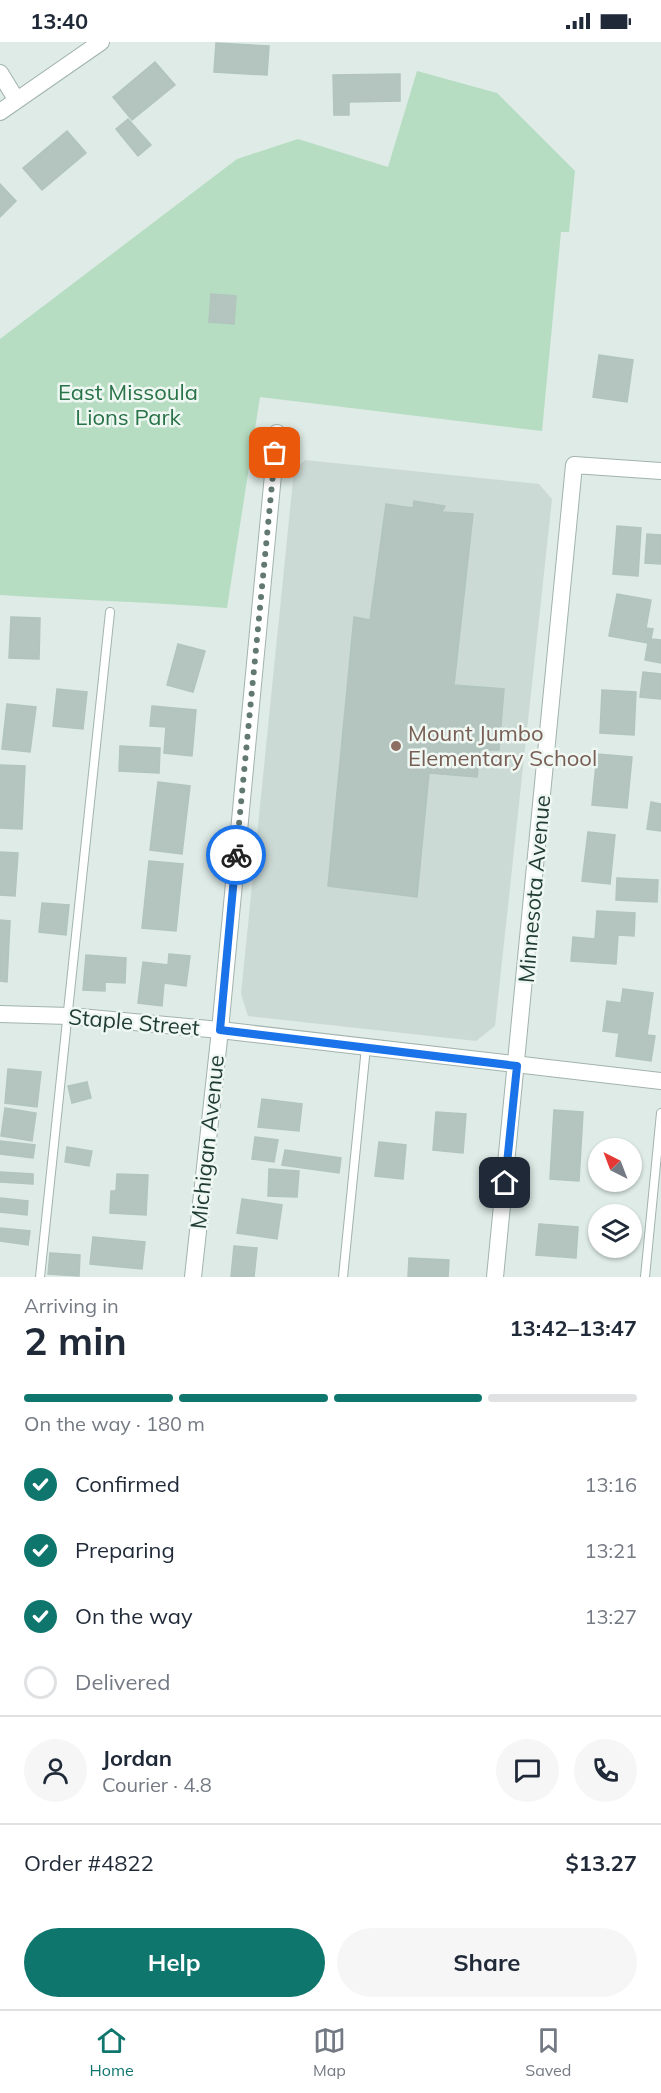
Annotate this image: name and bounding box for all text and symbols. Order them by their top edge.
text: 13:40 [30,7,88,35]
park label: East Missoula Lions Park [58,378,198,431]
pin [249,427,300,478]
icon: bag [258,436,291,469]
place label: Mount Jumbo Elementary School [408,719,597,772]
marker: Mount Jumbo Elementary School [389,739,403,753]
street label: Minnesota Avenue [512,794,556,984]
courier [206,825,266,885]
icon: bike [220,839,253,872]
street label: Staple Street [67,1002,201,1042]
street label: Michigan Avenue [184,1054,230,1230]
north arrow [588,1138,642,1192]
map controls [588,1138,642,1258]
pin [479,1157,530,1208]
icon: home [488,1166,521,1199]
button: layers [588,1204,642,1258]
text: Arriving in [24,1293,119,1318]
text: 13:42–13:47 [509,1314,637,1342]
text: 2 min [24,1316,127,1365]
text: On the way · 180 m [24,1411,205,1436]
icon: check [24,1468,57,1501]
text: Confirmed [75,1470,180,1498]
text: 13:16 [584,1472,637,1497]
icon: check [24,1534,57,1567]
text: Preparing [75,1536,175,1564]
text: 13:21 [584,1538,637,1563]
icon: check [24,1600,57,1633]
text: On the way [75,1602,193,1630]
text: 13:27 [584,1604,637,1629]
text: Delivered [75,1668,170,1696]
button: person [24,1739,87,1802]
button: chat [496,1739,559,1802]
button: phone [574,1739,637,1802]
text: Jordan [102,1744,172,1772]
text: Courier · 4.8 [102,1772,212,1797]
text: Order #4822 [24,1849,154,1877]
text: $13.27 [566,1849,637,1877]
button: Help [24,1928,325,1997]
button: Share [337,1928,637,1997]
tab: Home [90,2024,134,2080]
tab: Map [313,2024,346,2080]
tab: Saved [525,2024,571,2080]

